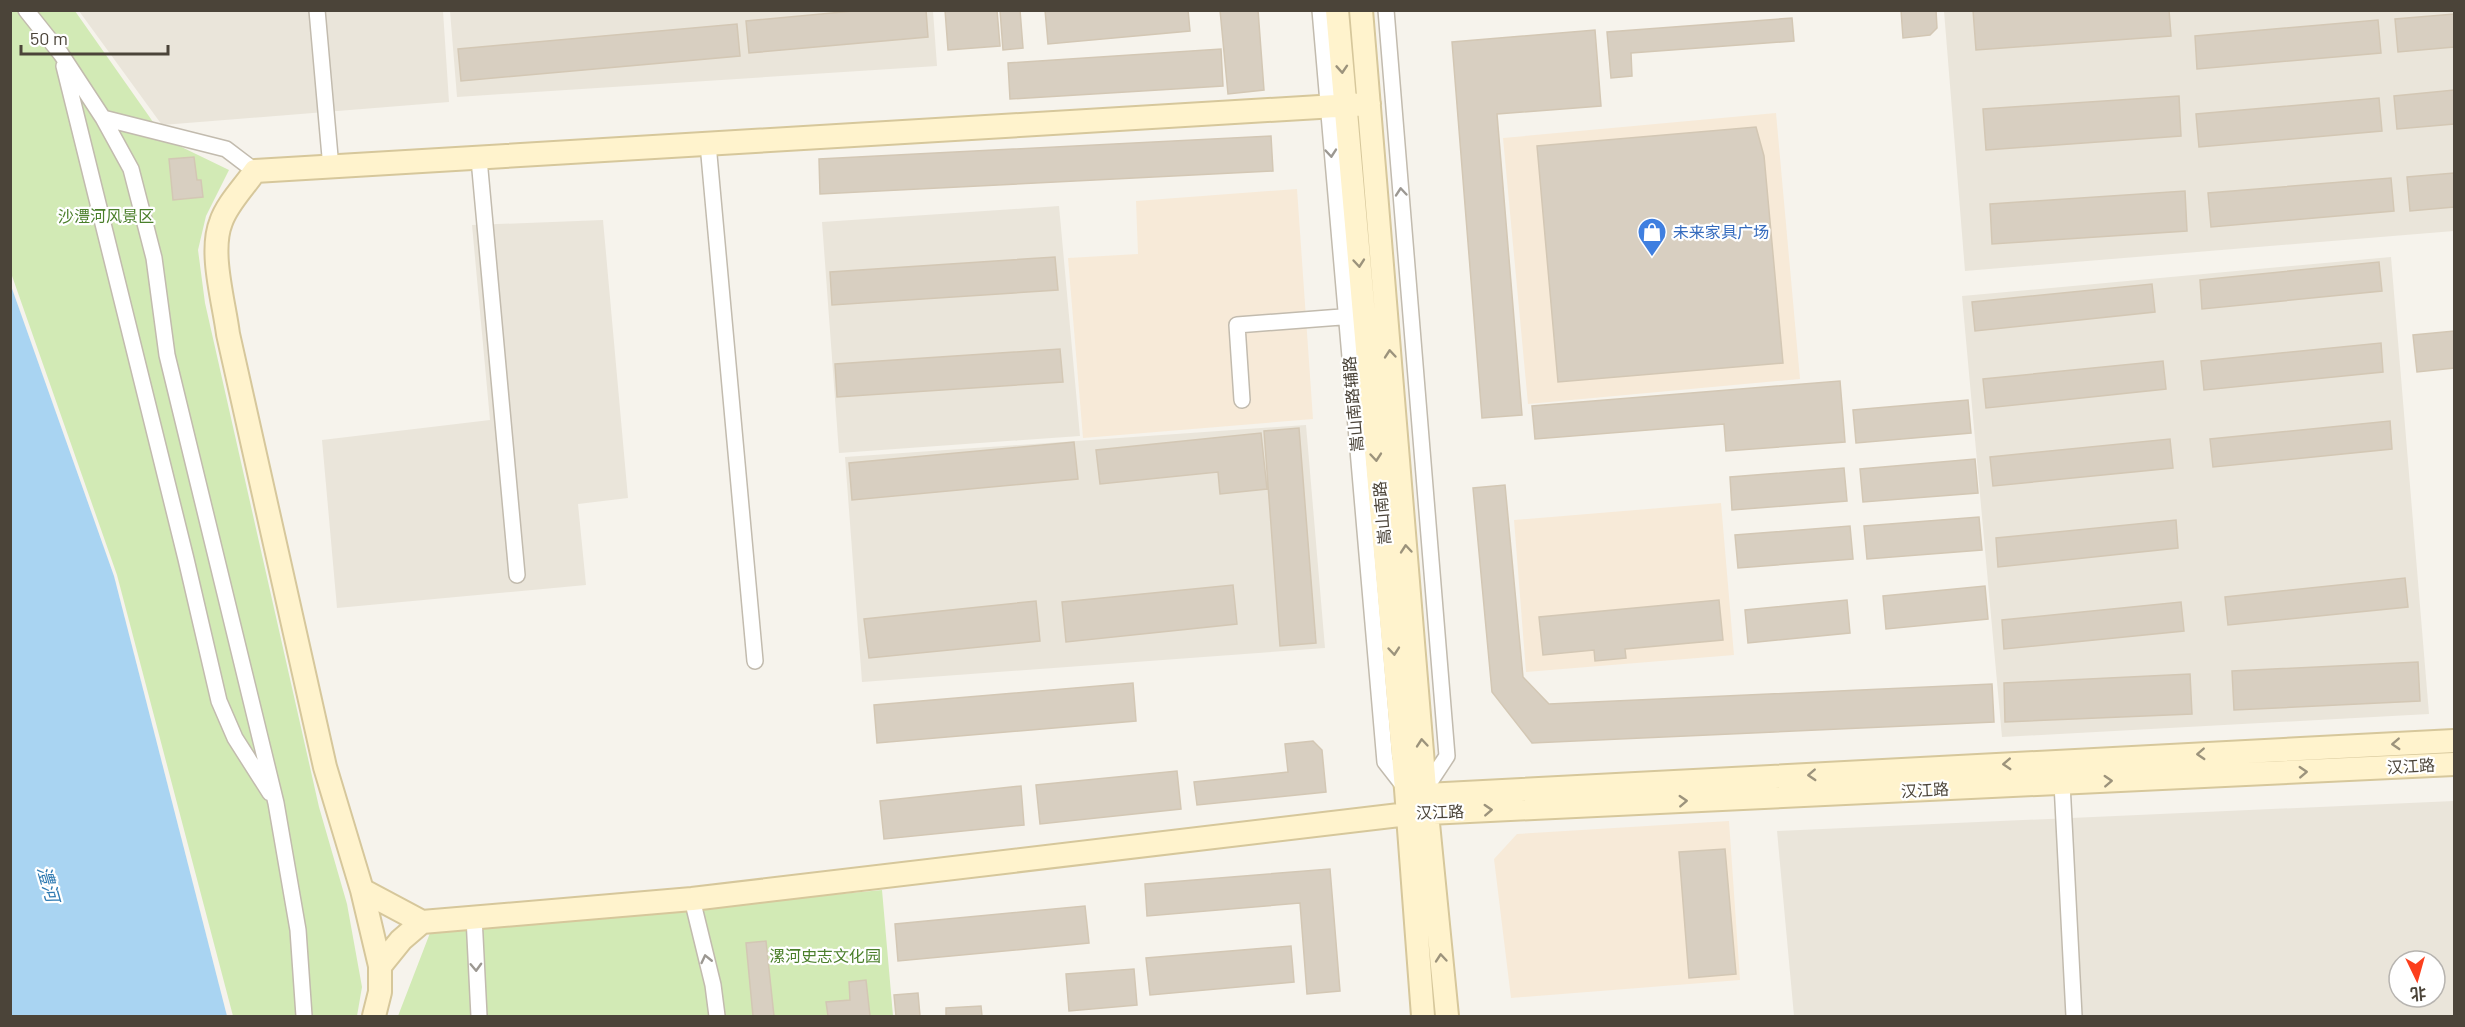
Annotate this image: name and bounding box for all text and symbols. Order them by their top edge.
scale bar [21,18,168,56]
text: 50 m [30,27,68,49]
one-way arrow [1335,64,1348,73]
one-way arrow [1324,148,1337,157]
one-way arrow [1395,187,1408,196]
park label: 沙澧河风景区 [58,206,154,225]
shop icon: 未来家具广场 [1636,216,1668,258]
place label: 未来家具广场 [1673,222,1769,241]
one-way arrow [1352,259,1365,268]
one-way arrow [1384,350,1397,359]
street label: 嵩山南路辅路 [1339,355,1366,453]
one-way arrow [1370,453,1383,462]
street label: 嵩山南路 [1369,480,1394,546]
one-way arrow [1400,544,1413,553]
one-way arrow [1387,647,1400,656]
one-way arrow [2392,738,2401,751]
one-way arrow [1416,739,1429,748]
one-way arrow [2197,748,2206,761]
street label: 汉江路 [2387,755,2435,776]
one-way arrow [2002,758,2011,771]
one-way arrow [2298,765,2307,778]
one-way arrow [1807,768,1816,781]
one-way arrow [2104,774,2113,787]
street label: 汉江路 [1901,779,1949,800]
one-way arrow [1678,795,1687,808]
street label: 汉江路 [1416,801,1464,822]
one-way arrow [1483,804,1492,817]
water label: 澧河 [33,863,65,907]
park label: 漯河史志文化园 [769,946,881,965]
north arrow [2387,949,2447,1009]
one-way arrow [701,954,714,964]
one-way arrow [1435,954,1448,963]
one-way arrow [470,962,483,971]
text: 北 [2410,984,2427,1005]

